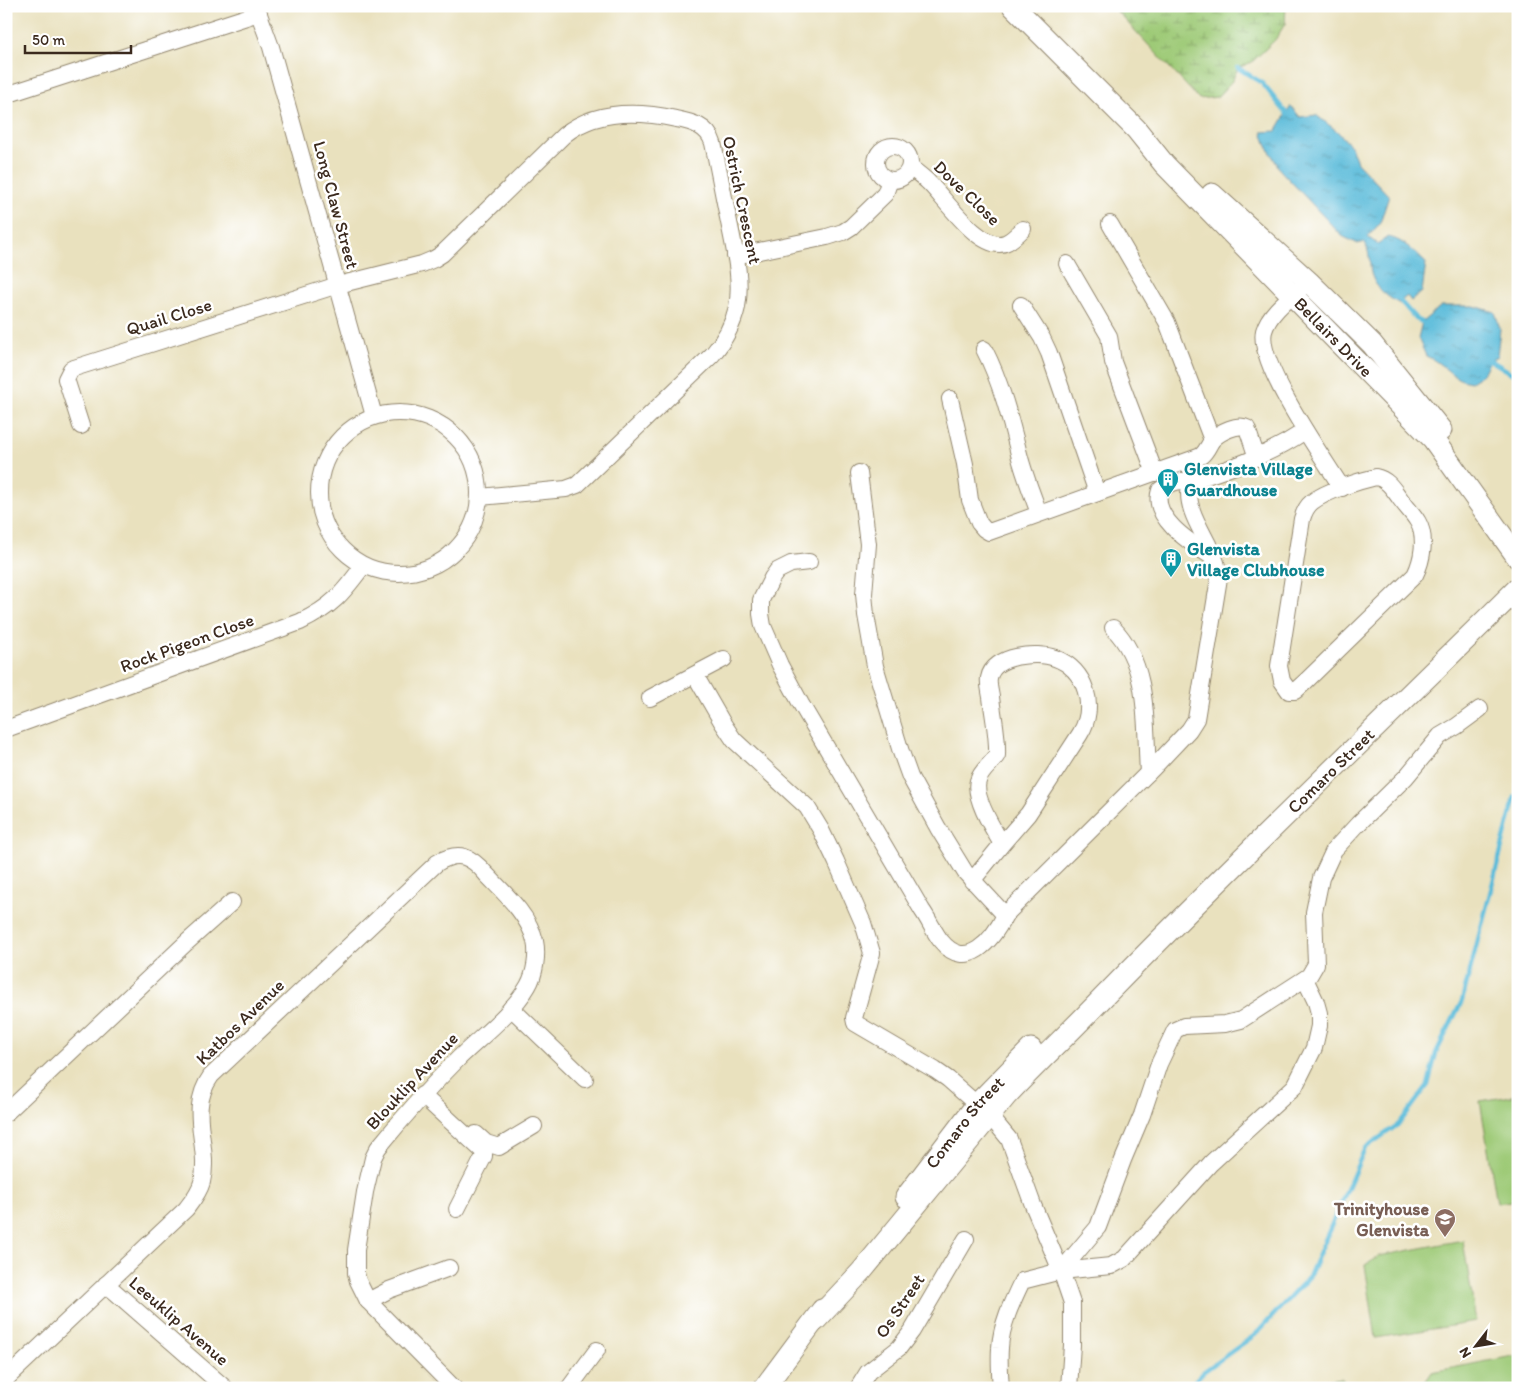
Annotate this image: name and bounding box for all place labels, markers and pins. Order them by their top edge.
place label: Glenvista Village Guardhouse [1184,458,1313,501]
building icon: Glenvista Village Guardhouse [1156,467,1180,498]
place label: Glenvista Village Clubhouse [1187,538,1325,581]
building icon: Glenvista Village Clubhouse [1159,547,1183,578]
place label: Trinityhouse Glenvista [1333,1198,1430,1241]
school or university icon: Trinityhouse Glenvista [1433,1207,1457,1238]

